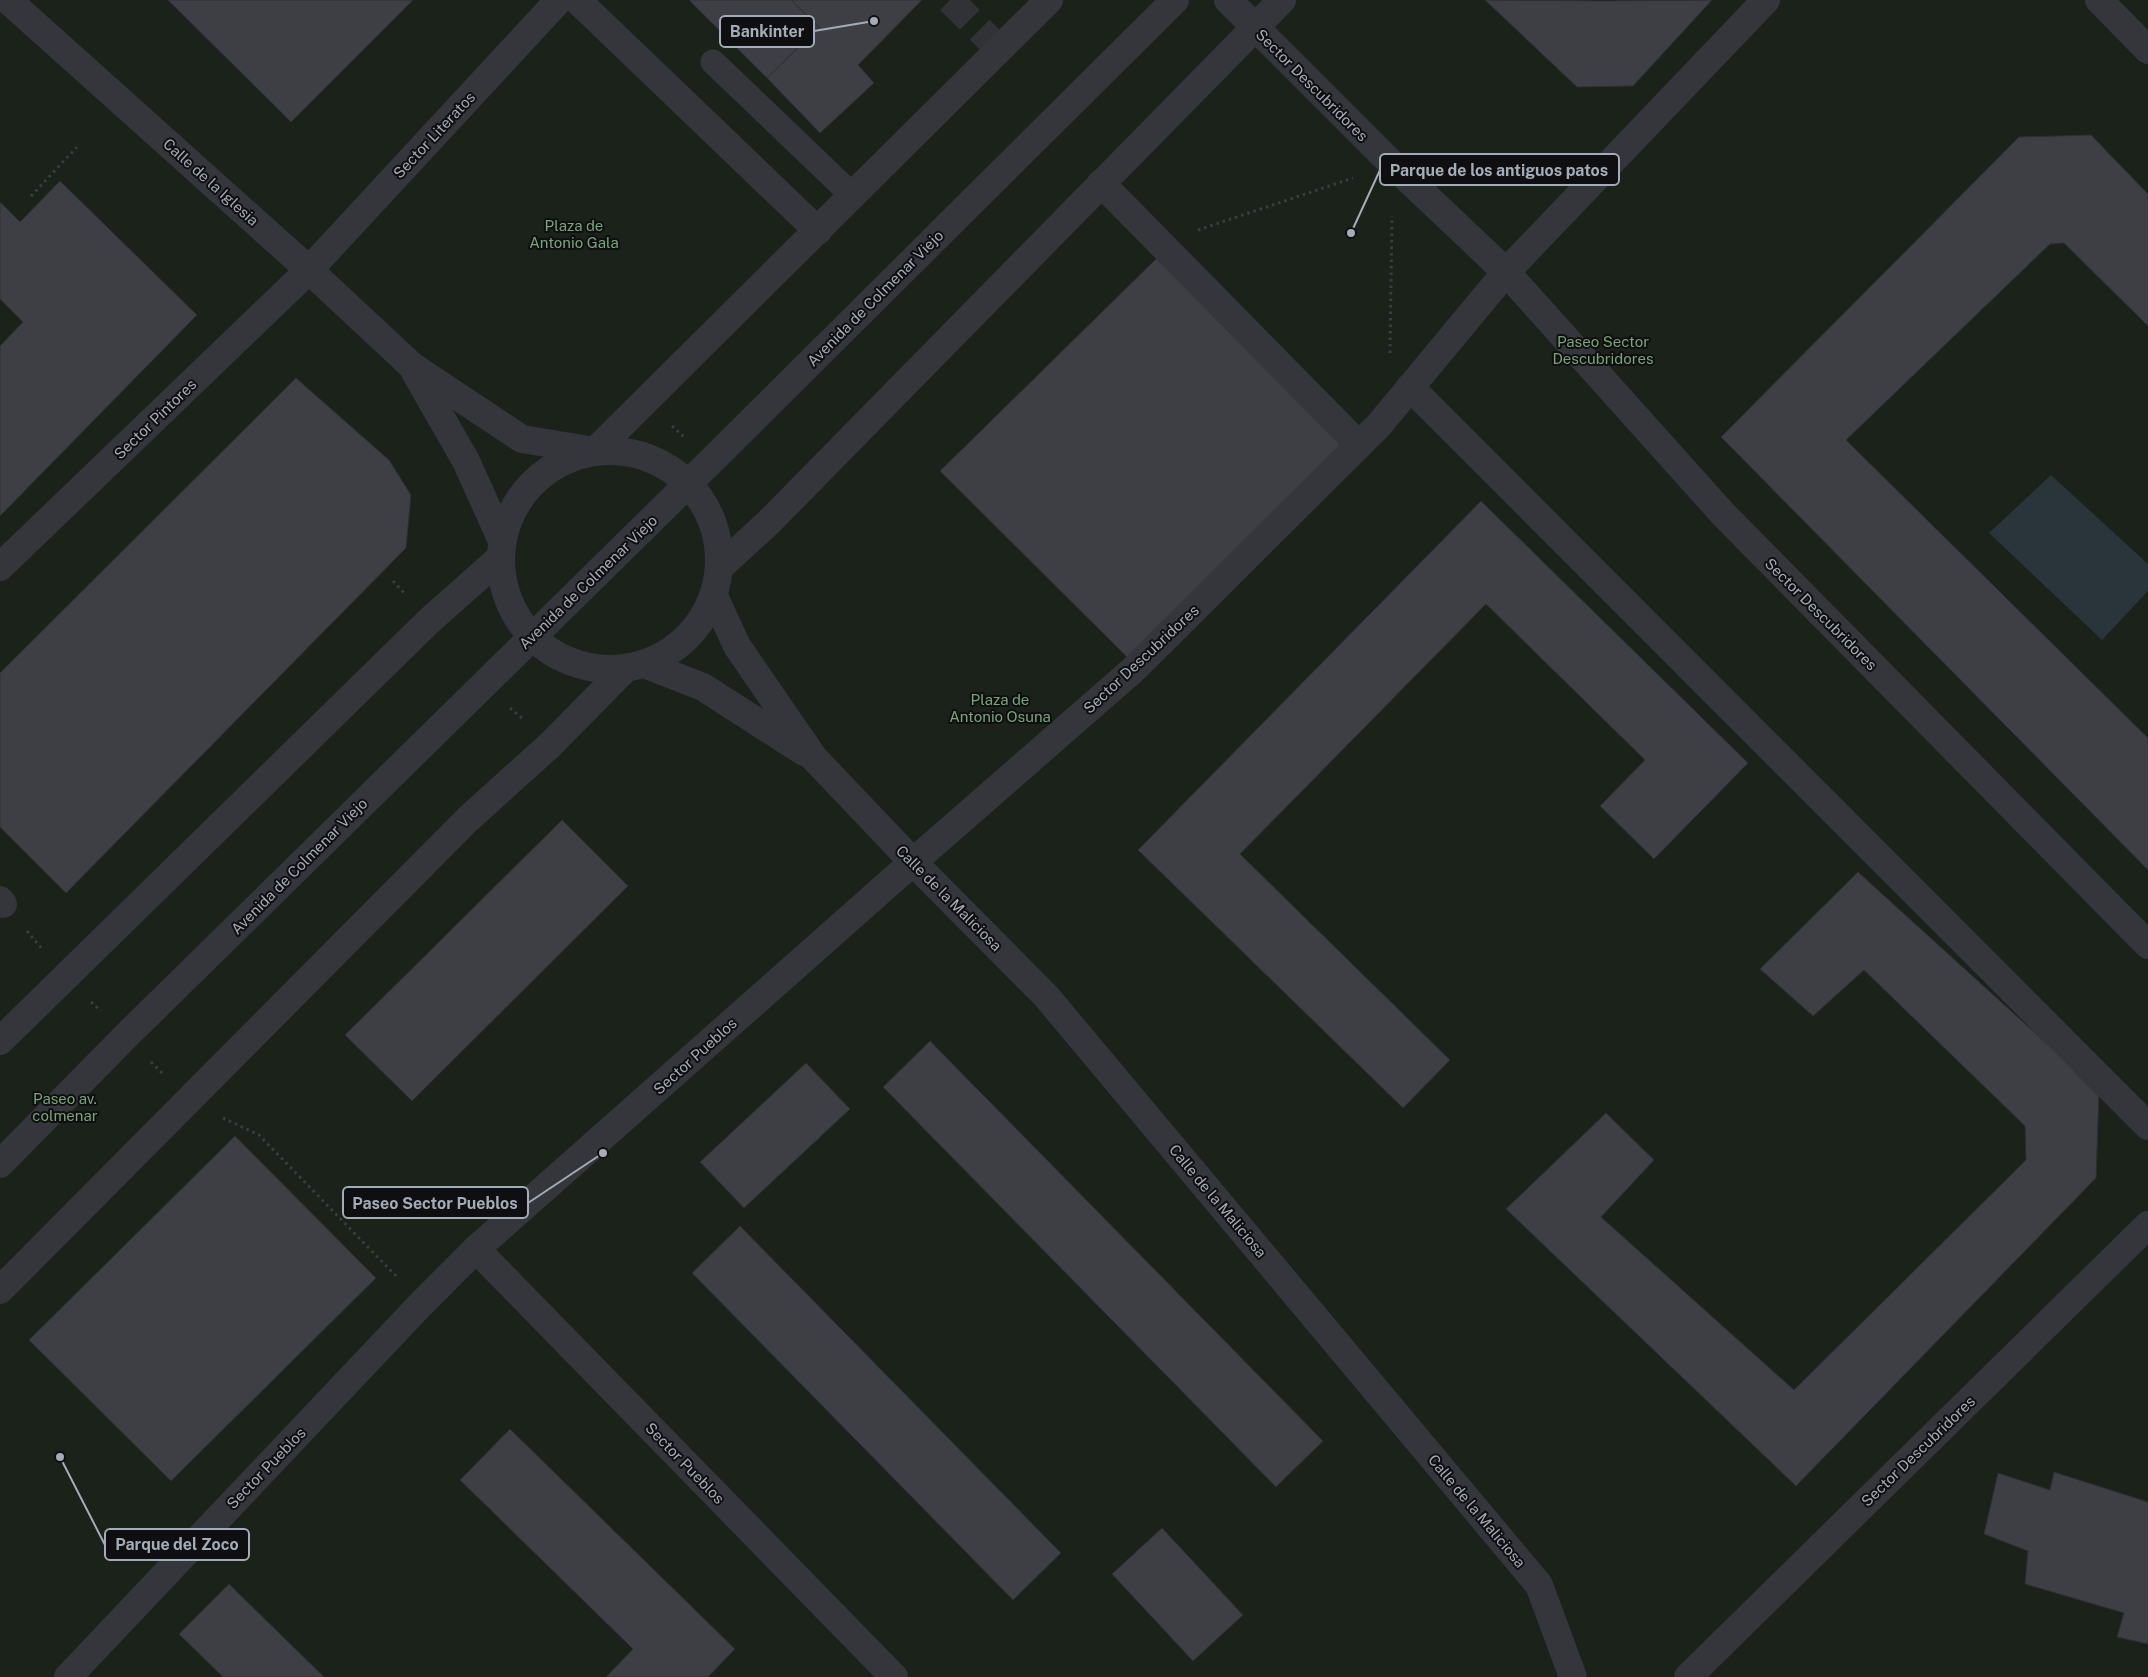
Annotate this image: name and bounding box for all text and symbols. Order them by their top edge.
callout: Bankinter [720,16,814,47]
text: Bankinter [730,22,805,41]
street label: Sector Descubridores [1253,26,1371,144]
street label: Sector Literatos [390,88,478,182]
street label: Calle de la Iglesia [160,135,262,229]
callout: Parque de los antiguos patos [1380,154,1619,185]
text: Parque de los antiguos patos [1390,161,1608,180]
park label: Plaza de Antonio Gala [529,217,619,251]
street label: Avenida de Colmenar Viejo [803,226,947,370]
park label: Paseo Sector Descubridores [1552,333,1654,367]
street label: Sector Pintores [110,376,200,462]
street label: Avenida de Colmenar Viejo [515,512,661,652]
street label: Sector Descubridores [1762,555,1880,673]
street label: Sector Descubridores [1080,601,1202,717]
park label: Plaza de Antonio Osuna [949,691,1051,725]
street label: Avenida de Colmenar Viejo [227,794,371,938]
street label: Calle de la Maliciosa [893,842,1005,954]
street label: Sector Pueblos [650,1014,740,1098]
park label: Paseo av. colmenar [32,1090,98,1124]
street label: Calle de la Maliciosa [1166,1141,1270,1261]
callout: Paseo Sector Pueblos [343,1187,528,1218]
text: Paseo Sector Pueblos [352,1194,518,1213]
street label: Sector Descubridores [1858,1392,1978,1510]
street label: Sector Pueblos [642,1419,728,1507]
street label: Sector Pueblos [223,1424,309,1512]
street label: Calle de la Maliciosa [1425,1451,1529,1571]
callout: Parque del Zoco [105,1529,249,1560]
text: Parque del Zoco [115,1535,239,1554]

